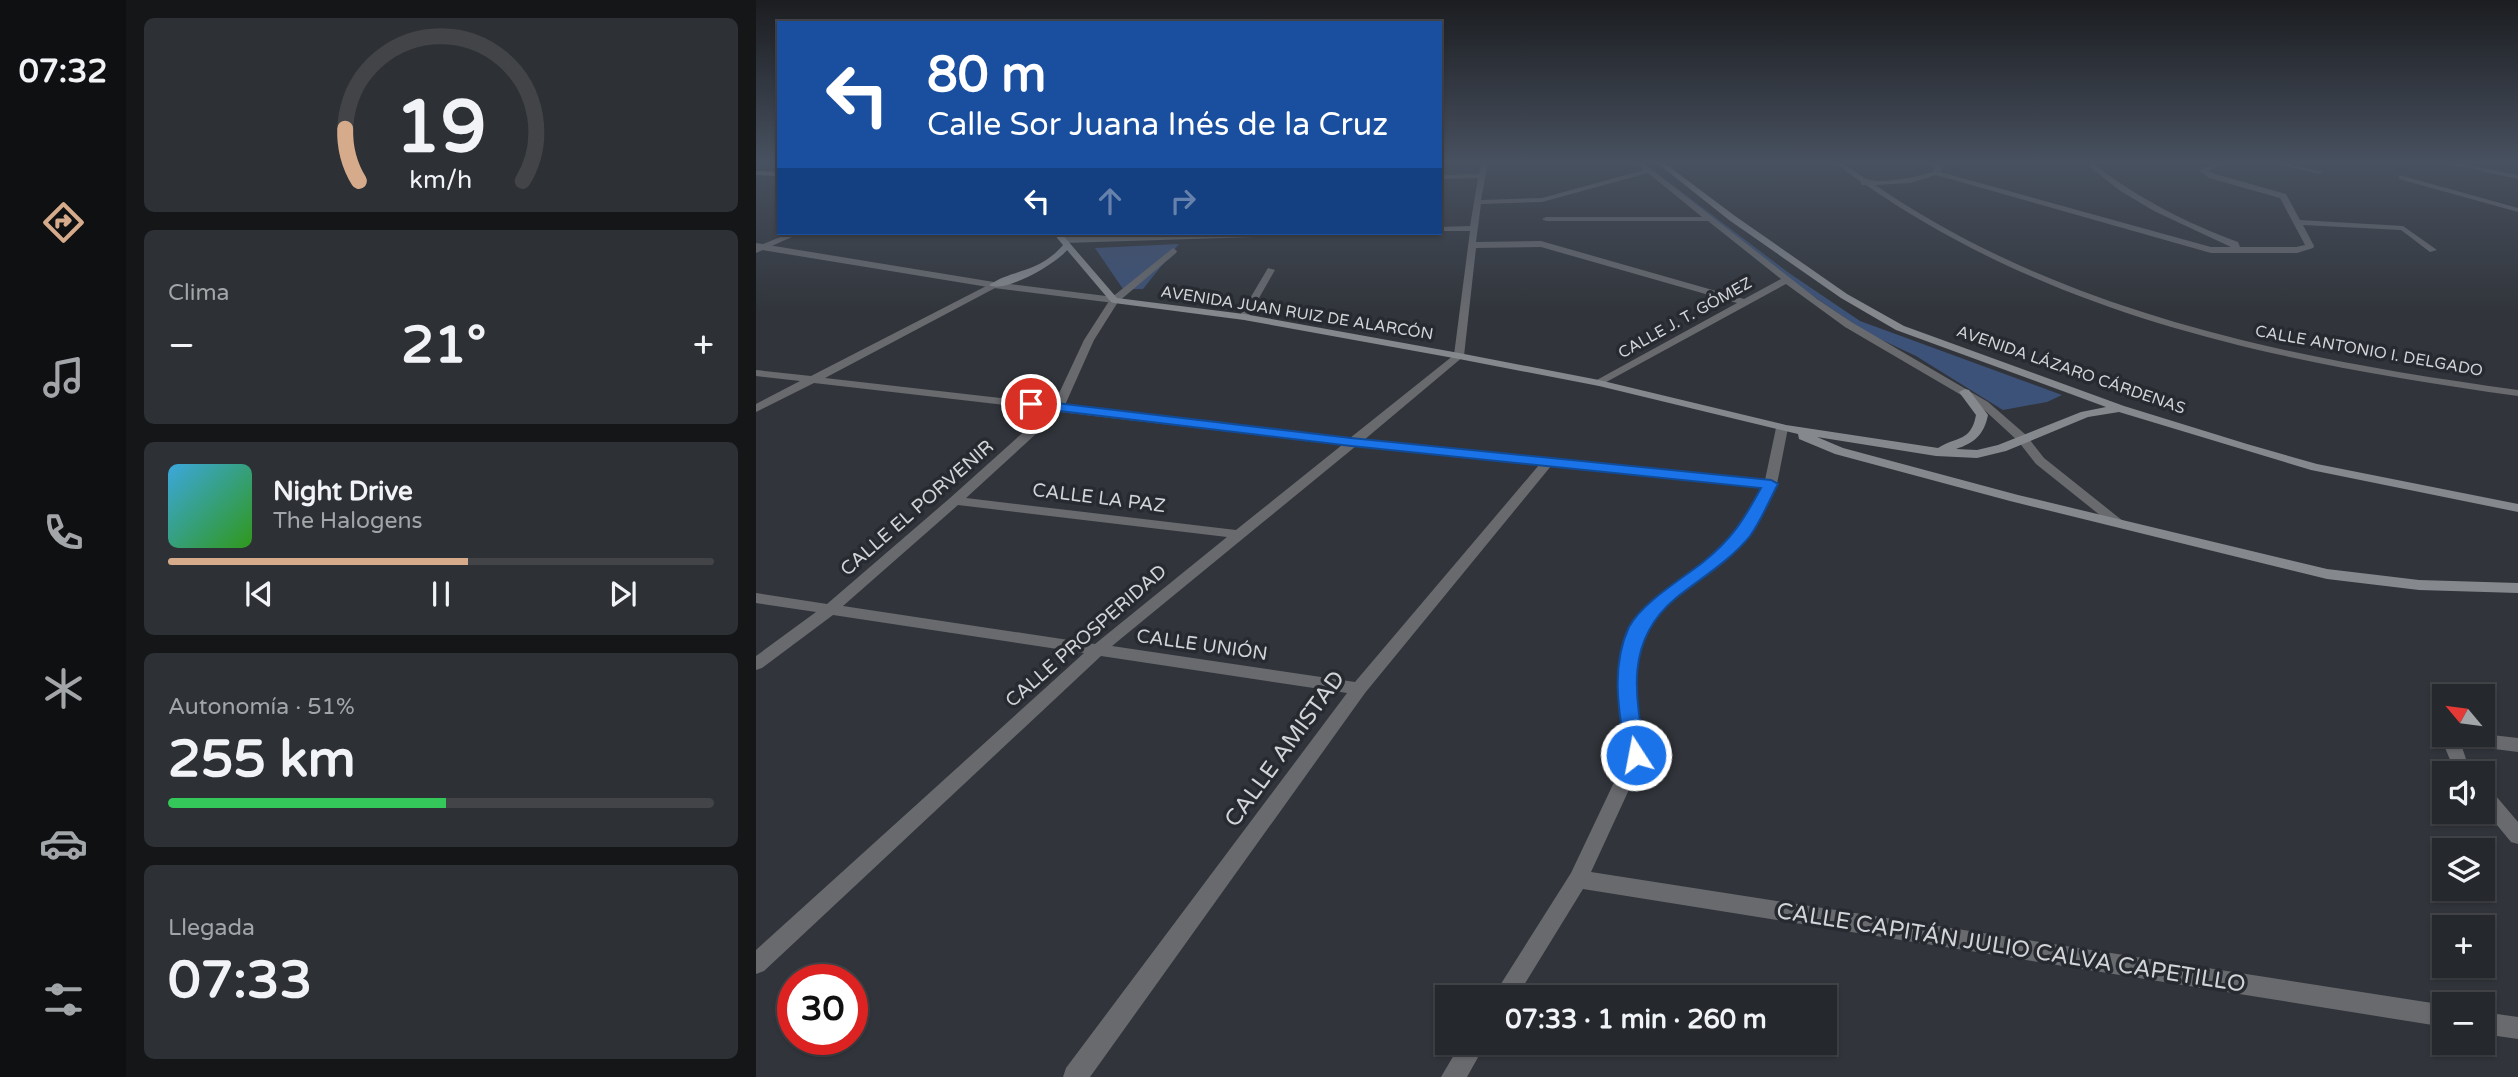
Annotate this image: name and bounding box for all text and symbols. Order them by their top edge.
text: 80 m [927,46,1046,105]
icon: left [812,49,903,140]
text: 07:32 [19,53,107,91]
text: 19 [395,84,487,172]
text: Calle Sor Juana Inés de la Cruz [927,106,1388,144]
text: km/h [410,165,472,195]
icon: left [1018,182,1056,220]
icon: ahead [1091,182,1129,220]
icon: right [1164,182,1202,220]
icon: directions [39,198,88,247]
street label: CALLE J. T. GÓMEZ [1615,273,1755,363]
text: Clima [168,279,229,307]
street label: AVENIDA JUAN RUIZ DE ALARCÓN [1159,282,1435,344]
text: 21° [401,314,486,377]
street label: AVENIDA LÁZARO CÁRDENAS [1954,321,2188,419]
street label: CALLE ANTONIO I. DELGADO [2254,321,2484,381]
text: − [168,323,195,369]
text: + [693,323,714,369]
icon: music [39,353,88,402]
pin [1001,374,1061,434]
icon: arrive [1012,385,1050,423]
street label: CALLE EL PORVENIR [836,436,998,580]
text: Night Drive [273,476,413,507]
street label: CALLE LA PAZ [1031,479,1167,517]
text: The Halogens [273,507,422,535]
icon: phone [39,508,88,557]
street label: CALLE PROSPERIDAD [1001,560,1171,712]
icon: previous [240,575,278,613]
icon: pause [422,575,460,613]
icon: next [604,575,642,613]
street label: CALLE UNIÓN [1135,624,1269,665]
icon: climate [39,664,88,713]
street label: CALLE AMISTAD [1219,665,1351,833]
north arrow [2432,684,2496,747]
map controls [2432,684,2495,1055]
text: Autonomía · 51% [168,693,355,721]
position arrow [1599,718,1673,792]
text: 255 km [168,728,356,791]
button: sound [2432,761,2495,824]
icon: car [39,819,88,868]
button: layers [2432,838,2495,901]
street label: CALLE CAPITÁN JULIO CALVA CAPETILLO [1774,897,2248,999]
text: Llegada [168,914,255,942]
button: + [2432,915,2495,978]
text: 07:33 [168,949,312,1012]
speed limit sign: 30 [777,964,868,1055]
icon: filters [39,975,88,1024]
button: − [2432,992,2495,1055]
text: 07:33 · 1 min · 260 m [1505,1004,1767,1035]

